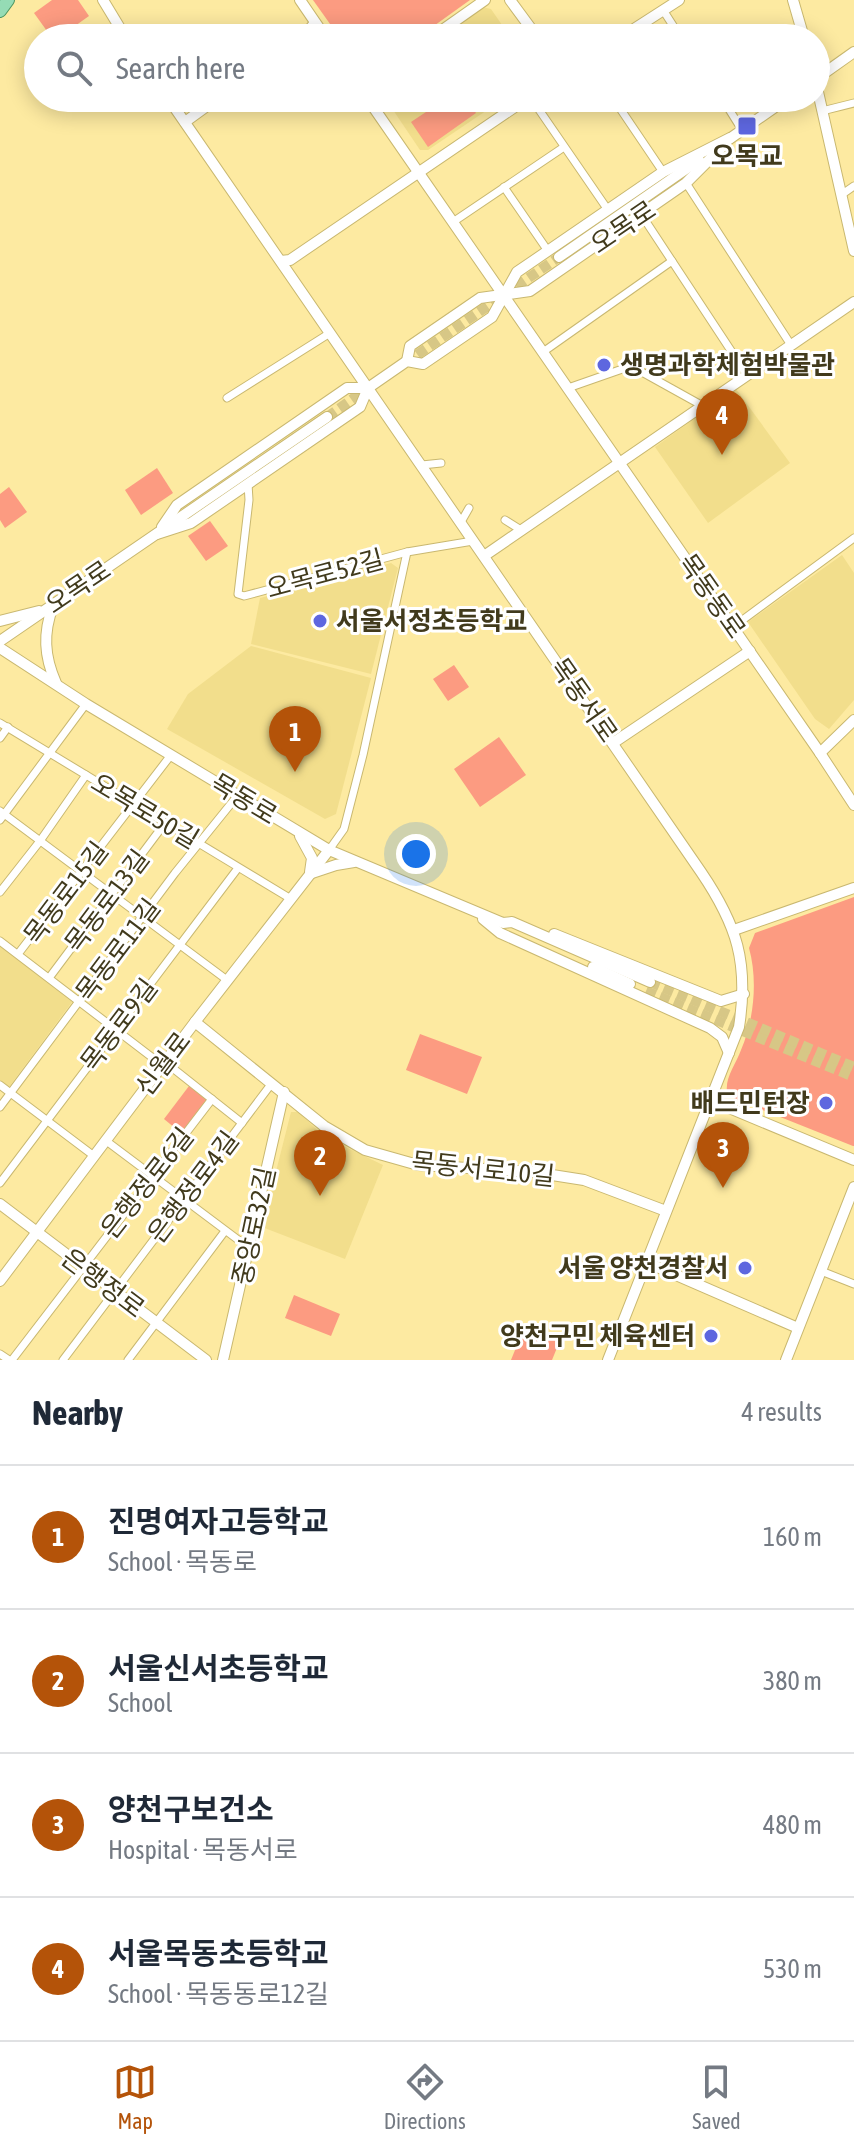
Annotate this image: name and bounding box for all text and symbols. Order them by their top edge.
search box [24,24,830,112]
icon: search [52,46,96,90]
text: Search here [116,51,245,85]
marker: 오목교 [736,115,758,137]
place label: 오목교 [711,141,783,171]
street label: 오목로 [585,194,661,260]
place label: 생명과학체험박물관 [620,350,835,380]
marker: 생명과학체험박물관 [595,356,613,374]
pin: 4 [696,389,748,455]
street label: 오목로52길 [263,544,387,604]
street label: 목동동로 [672,548,752,644]
street label: 오목로 [40,554,116,620]
place label: 서울서정초등학교 [336,606,527,636]
marker: 서울서정초등학교 [311,612,329,630]
street label: 목동서로 [544,652,624,748]
pin: 1 [269,706,321,772]
street label: 오목로50길 [86,767,204,855]
street label: 목동로 [206,768,282,830]
your location [396,834,436,874]
street label: 목동로15길 [18,836,114,950]
street label: 목동로13길 [59,844,155,958]
street label: 목동로11길 [70,893,166,1007]
street label: 목동로9길 [75,973,163,1077]
street label: 신월로 [129,1026,197,1102]
place label: 배드민턴장 [690,1088,810,1118]
marker: 배드민턴장 [817,1094,835,1112]
street label: 은행정로6길 [95,1122,199,1244]
pin: 3 [697,1122,749,1188]
street label: 은행정로4길 [141,1125,245,1249]
pin: 2 [294,1130,346,1196]
street label: 목동서로10길 [410,1147,556,1191]
street label: 중앙로32길 [227,1164,281,1288]
street label: 은행정로 [56,1242,150,1324]
place label: 서울 양천경찰서 [558,1253,729,1283]
marker: 서울 양천경찰서 [736,1259,754,1277]
place label: 양천구민 체육센터 [500,1321,695,1351]
marker: 양천구민 체육센터 [702,1327,720,1345]
text: Nearby [32,1393,123,1432]
text: 4 results [741,1397,822,1427]
text: 진명여자고등학교 [108,1504,329,1538]
text: 1 [52,1522,64,1552]
text: 160 m [763,1522,822,1552]
text: School · 목동로 [108,1547,257,1577]
text: 서울신서초등학교 [108,1651,329,1685]
text: 2 [52,1666,64,1696]
text: 380 m [763,1666,822,1696]
text: School [108,1688,172,1718]
text: 양천구보건소 [108,1792,274,1826]
text: 3 [52,1810,64,1840]
text: 480 m [763,1810,822,1840]
text: Hospital · 목동서로 [108,1835,298,1865]
text: 서울목동초등학교 [108,1936,329,1970]
text: 4 [52,1954,64,1984]
text: 530 m [763,1954,822,1984]
text: School · 목동동로12길 [108,1979,329,2009]
tab: Map [113,2060,157,2134]
tab: Directions [384,2060,466,2134]
tab: Saved [692,2060,741,2134]

